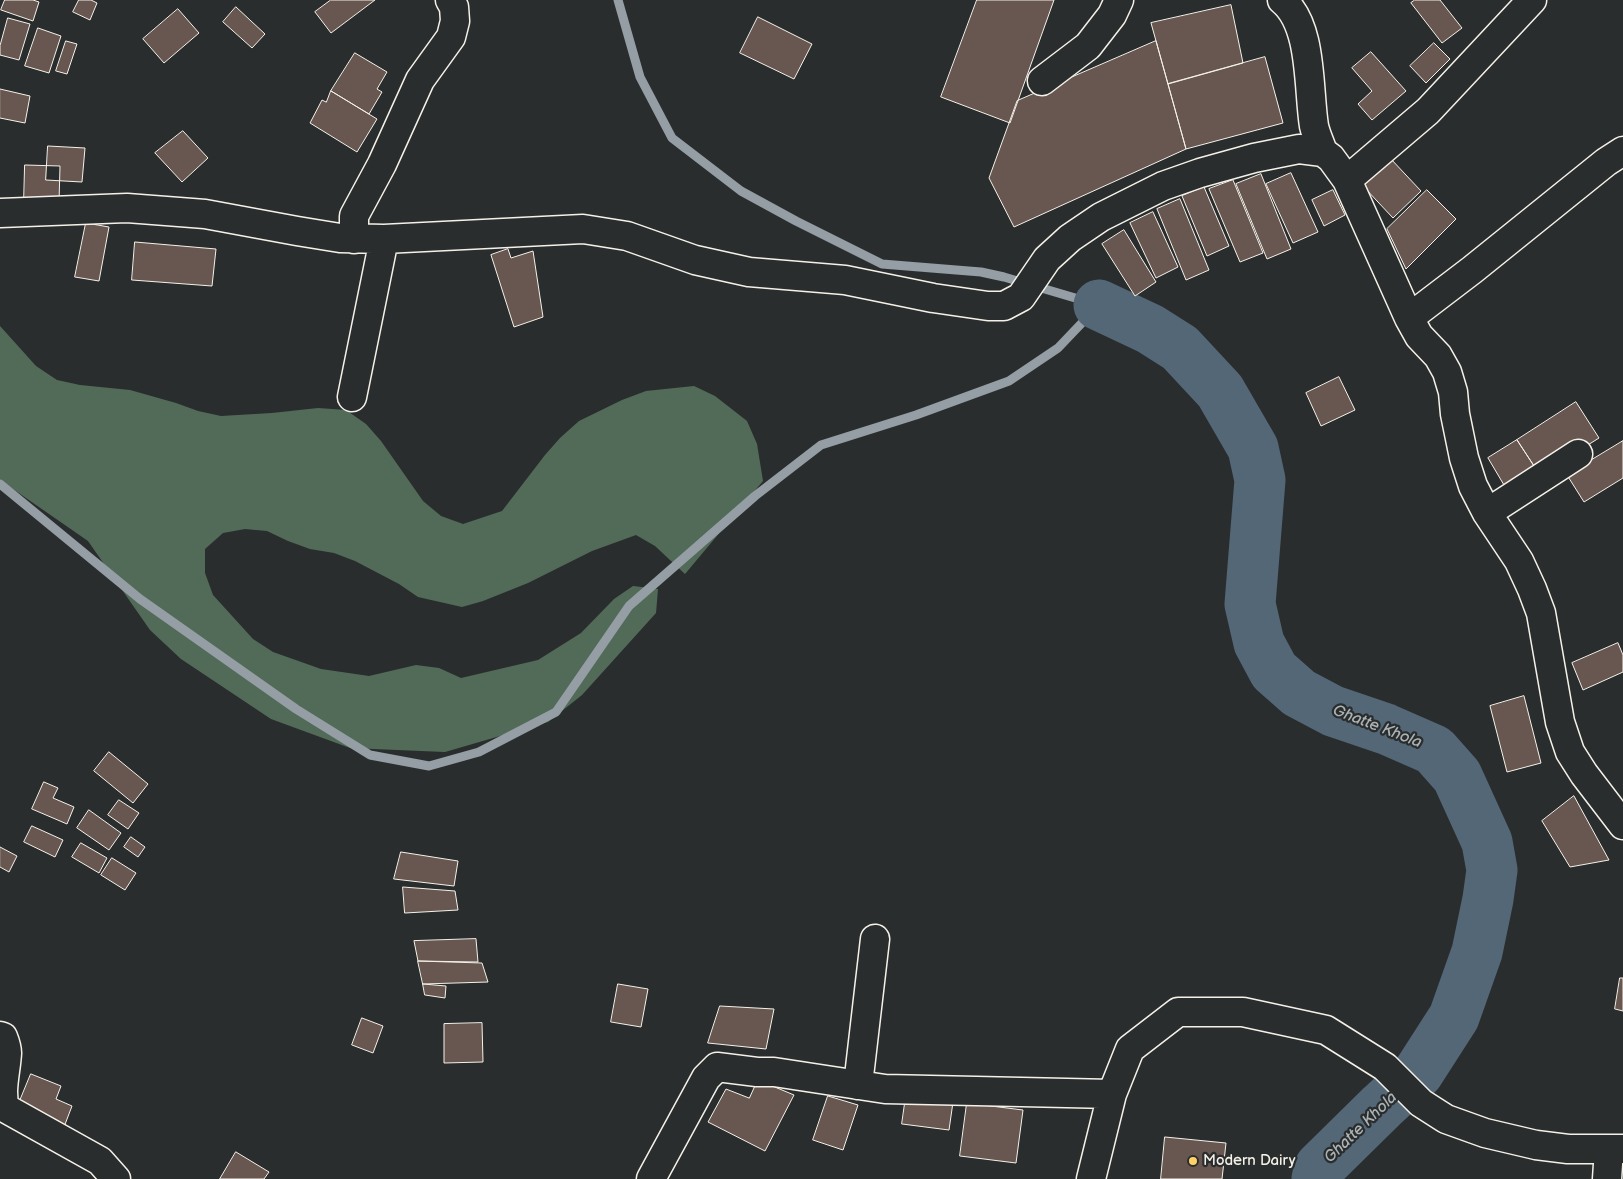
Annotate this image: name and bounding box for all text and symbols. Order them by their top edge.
water label: Ghatte Khola [1330,701,1424,753]
water label: Ghatte Khola [1321,1088,1401,1168]
place label: Modern Dairy [1203,1152,1296,1170]
marker: Modern Dairy [1187,1155,1199,1167]

